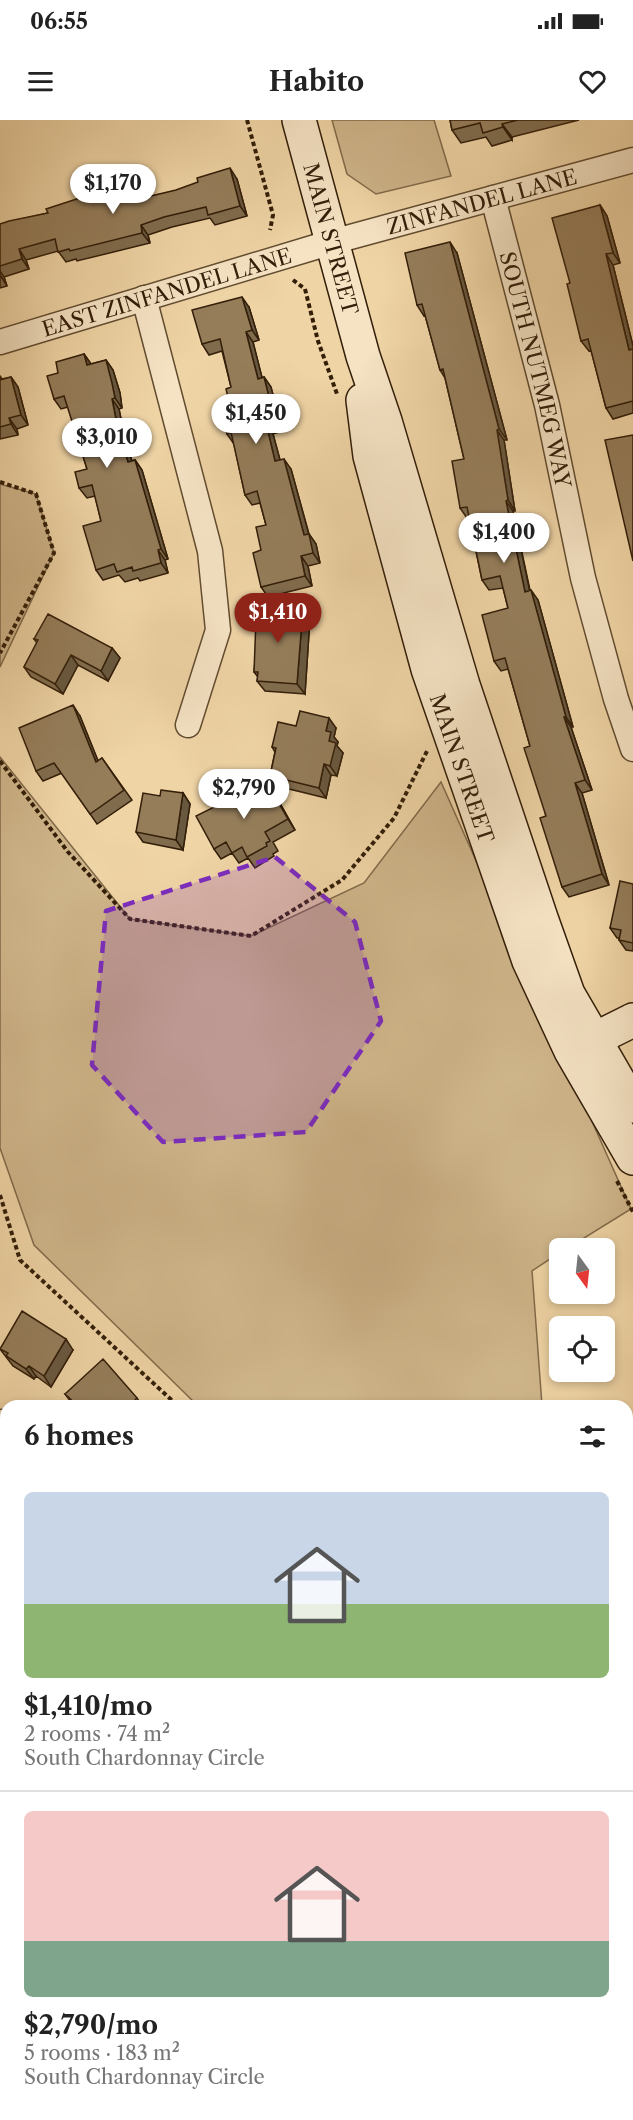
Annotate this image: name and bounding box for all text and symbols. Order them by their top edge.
text: 06:55 [30,8,88,35]
icon: menu [24,65,57,98]
text: Habito [269,65,364,98]
icon: heart [576,65,609,98]
street label: MAIN STREET [299,160,364,318]
street label: ZINFANDEL LANE [384,163,580,239]
pin: $1,170 [64,164,162,215]
text: $1,170 [84,171,142,195]
street label: EAST ZINFANDEL LANE [39,242,294,341]
street label: SOUTH NUTMEG WAY [495,249,577,491]
pin: $1,450 [207,394,305,445]
text: $1,450 [225,401,287,425]
pin: $3,010 [58,418,156,469]
text: $3,010 [76,425,138,449]
pin: $1,400 [455,513,553,564]
text: $1,400 [473,520,536,544]
pin: $1,410 [229,593,327,644]
text: $1,410 [248,600,308,624]
street label: MAIN STREET [425,690,500,846]
pin: $2,790 [195,769,293,820]
text: $2,790 [212,776,276,800]
north arrow [549,1238,615,1304]
map controls [549,1238,615,1382]
button: locate [549,1316,615,1382]
text: 6 homes [24,1420,134,1452]
icon: filters [576,1420,609,1453]
icon: home [263,1531,371,1639]
text: $1,410/mo [24,1690,153,1722]
text: 2 rooms · 74 m² [24,1722,170,1746]
text: South Chardonnay Circle [24,1746,265,1770]
icon: home [263,1850,371,1958]
text: $2,790/mo [24,2009,158,2041]
text: 5 rooms · 183 m² [24,2041,180,2065]
text: South Chardonnay Circle [24,2065,265,2089]

